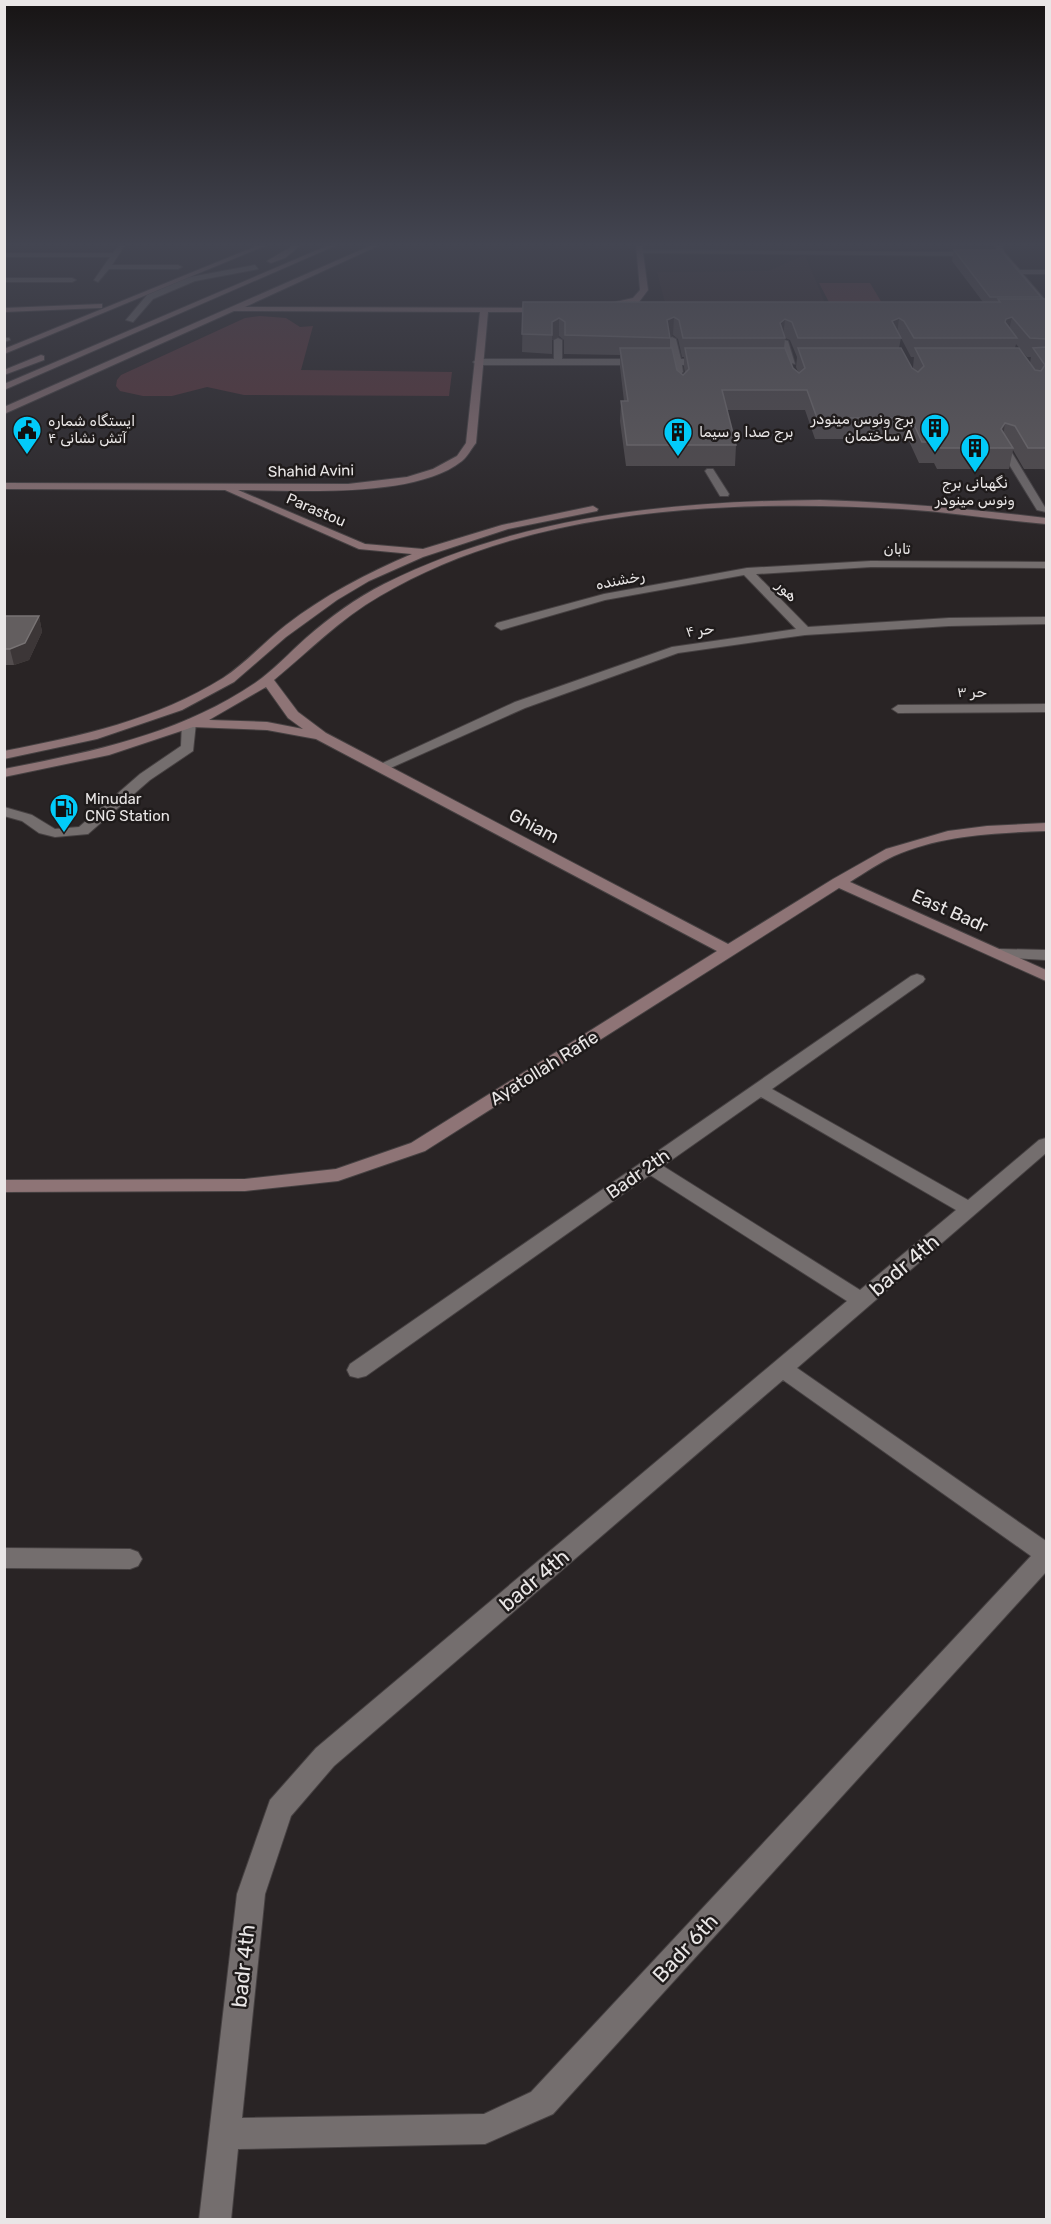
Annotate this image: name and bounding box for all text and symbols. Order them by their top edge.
place label: برج ونوس مینودر ساختمان A [810,410,914,445]
place label: ایستگاه شماره ۴ آتش نشانی [48,412,135,447]
building icon: برج ونوس مینودر ساختمان A [919,412,951,454]
public building icon: ایستگاه شماره ۴ آتش نشانی [11,414,43,456]
building icon: برج صدا و سیما [662,416,694,458]
place label: برج صدا و سیما [699,423,794,443]
building icon: نگهبانی برج ونوس مینودر [959,432,991,474]
street label: Shahid Avini [268,461,354,481]
place label: نگهبانی برج ونوس مینودر [934,474,1015,510]
street label: Parastou [284,489,348,531]
street label: تابان [883,540,911,558]
street label: رخشنده [594,566,646,594]
street label: هور [772,576,801,605]
street label: حر ۴ [685,619,715,641]
street label: حر ۳ [957,683,987,701]
place label: Minudar CNG Station [85,790,170,825]
fuel station icon: Minudar CNG Station [48,792,80,834]
street label: Ghiam [505,804,563,848]
street label: East Badr [909,884,992,938]
street label: Ayatollah Rafie [486,1026,602,1110]
street label: Badr 2th [602,1144,674,1204]
street label: badr 4th [864,1229,944,1301]
street label: badr 4th [494,1544,574,1616]
street label: Badr 6th [647,1909,723,1987]
street label: badr 4th [226,1923,260,2009]

